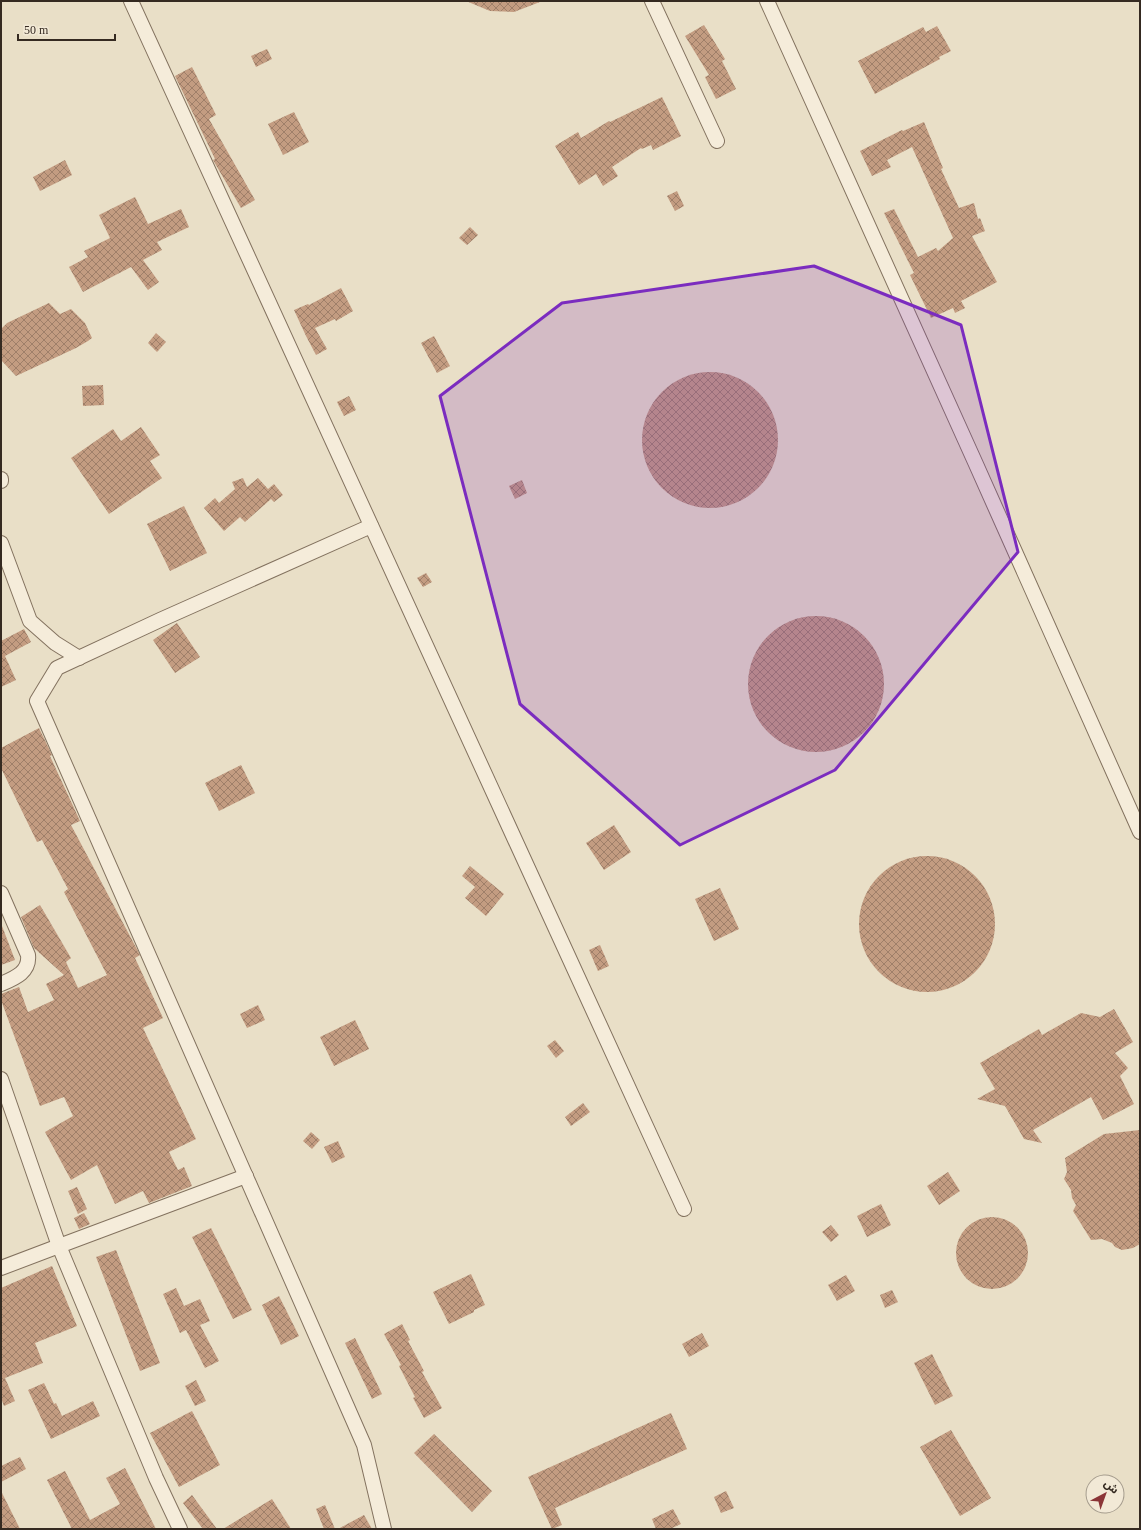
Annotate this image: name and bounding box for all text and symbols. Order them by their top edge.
scale bar [18,16,115,42]
text: 50 m [24,23,49,37]
north arrow [1085,1474,1125,1514]
text: ش [1101,1477,1121,1497]

